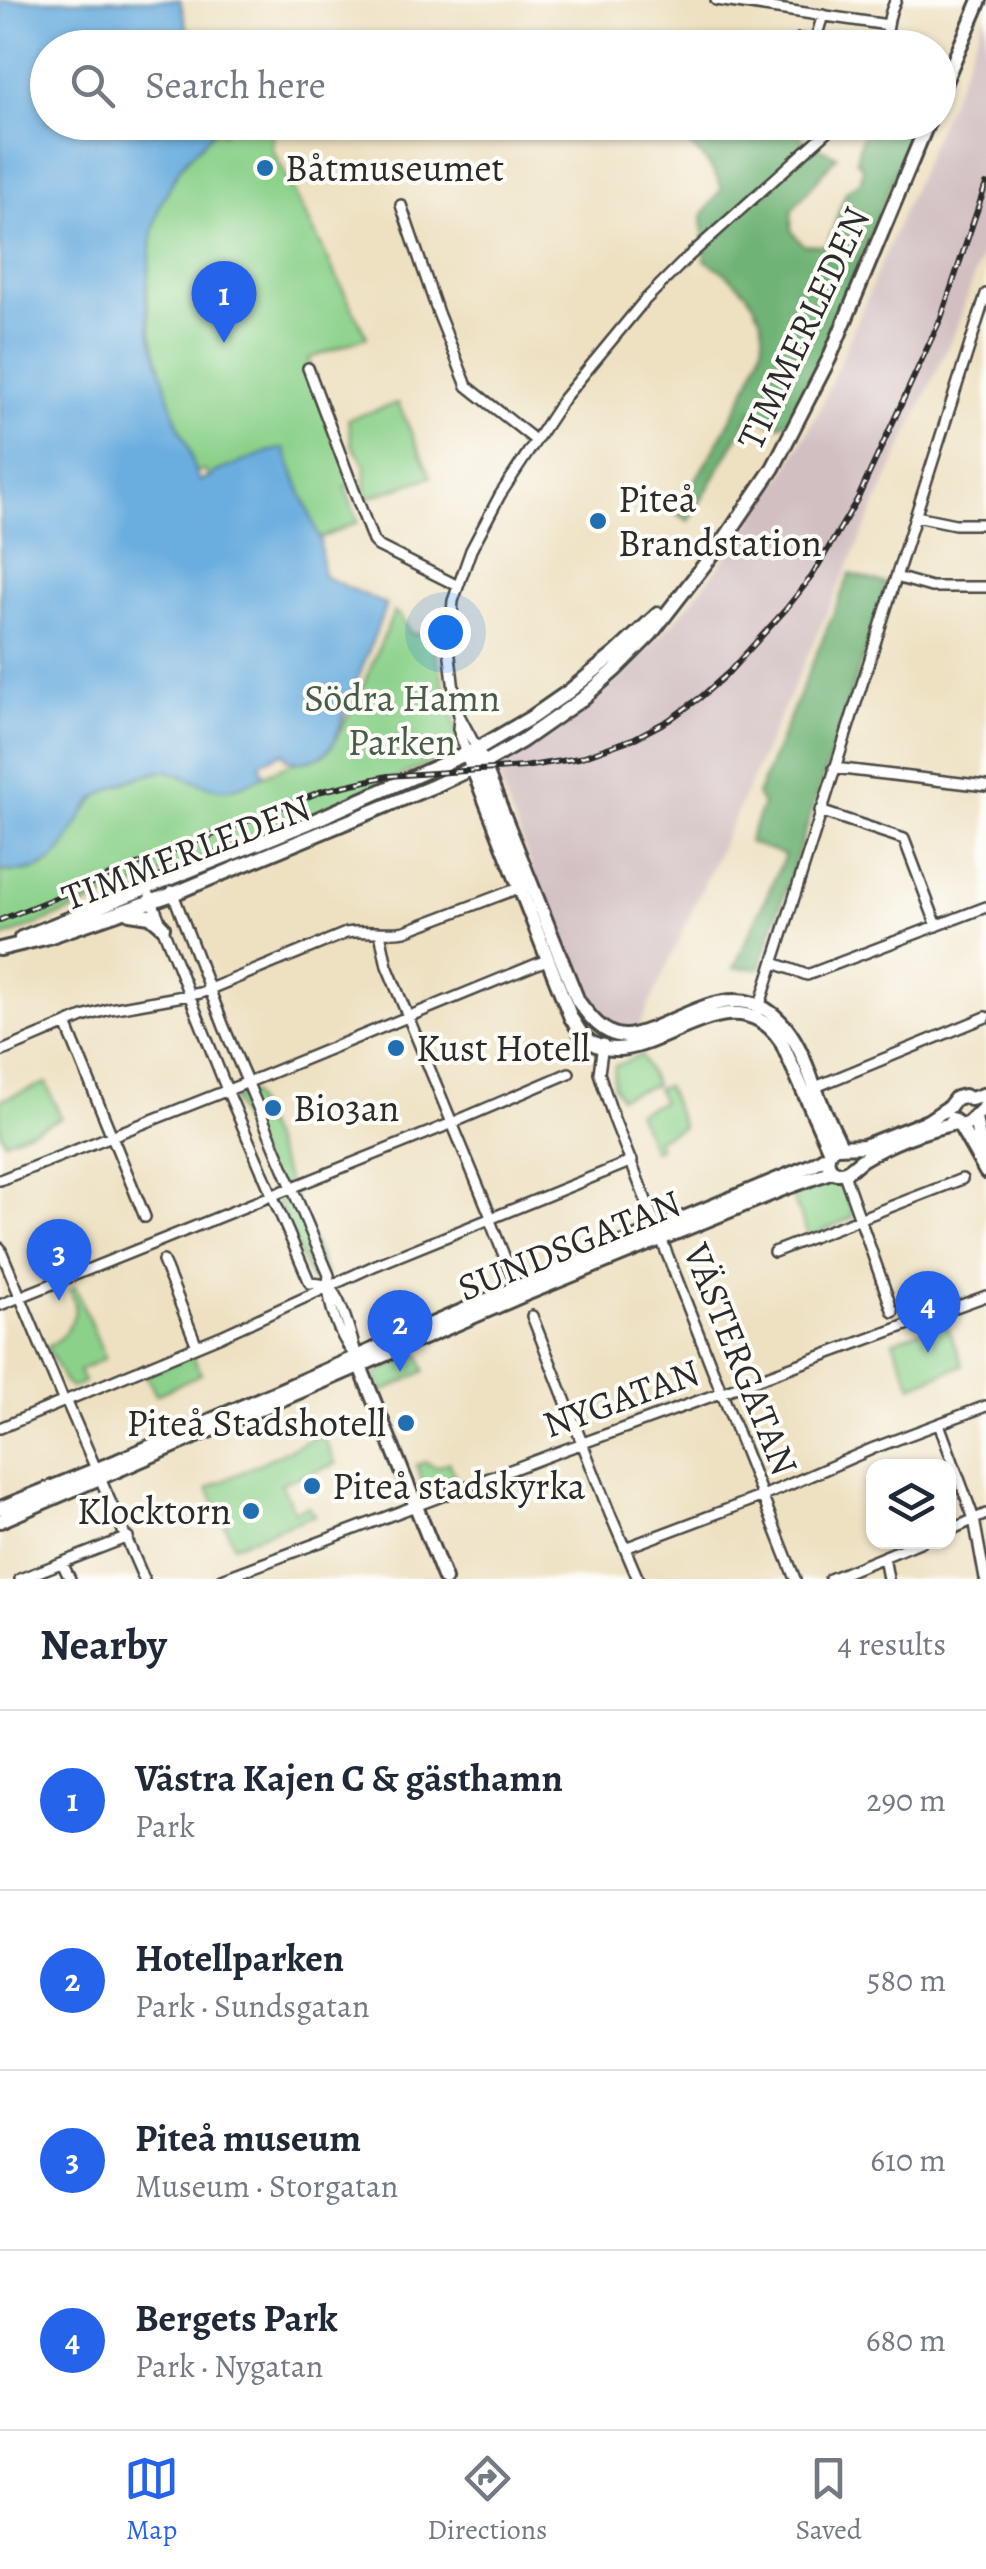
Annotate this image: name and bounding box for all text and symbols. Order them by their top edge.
search box [30,30,956,140]
icon: search [65,58,120,113]
text: Search here [145,59,326,111]
place label: Båtmuseumet [285,142,504,194]
marker: Båtmuseumet [254,157,276,179]
street label: TIMMERLEDEN [724,198,882,458]
pin: 1 [192,260,256,343]
place label: Piteå Brandstation [618,473,822,569]
marker: Piteå Brandstation [587,510,609,532]
your location [420,607,471,658]
park label: Södra Hamn Parken [304,672,500,768]
street label: TIMMERLEDEN [54,781,318,923]
place label: Kust Hotell [416,1022,590,1074]
marker: Kust Hotell [385,1037,407,1059]
place label: Bio3an [293,1082,399,1134]
marker: Bio3an [262,1097,284,1119]
street label: SUNDSGATAN [450,1177,688,1313]
pin: 3 [27,1218,92,1301]
street label: VÄSTERGATAN [670,1234,811,1483]
pin: 4 [896,1270,960,1353]
pin: 2 [368,1290,432,1372]
street label: NYGATAN [536,1346,706,1450]
place label: Piteå Stadshotell [127,1397,386,1449]
marker: Piteå Stadshotell [395,1412,417,1434]
map controls [866,1459,956,1549]
button: layers [866,1459,956,1549]
place label: Piteå stadskyrka [332,1460,586,1512]
marker: Piteå stadskyrka [301,1475,323,1497]
place label: Klocktorn [77,1485,231,1537]
marker: Klocktorn [240,1500,262,1522]
text: Nearby [40,1616,167,1673]
text: 4 results [837,1622,946,1666]
text: Västra Kajen C & gästhamn [135,1752,563,1804]
text: 1 [67,1778,78,1822]
text: 290 m [866,1778,946,1822]
text: Park [135,1804,195,1848]
text: Hotellparken [135,1932,344,1984]
text: 2 [65,1958,80,2002]
text: 580 m [867,1958,946,2002]
text: Park · Sundsgatan [135,1984,369,2028]
text: Piteå museum [135,2112,361,2164]
text: 3 [66,2138,79,2182]
text: 610 m [870,2138,946,2182]
text: Museum · Storgatan [135,2164,398,2208]
text: Bergets Park [135,2292,338,2344]
text: 4 [65,2318,80,2362]
text: 680 m [866,2318,946,2362]
text: Park · Nygatan [135,2344,323,2388]
tab: Map [124,2451,179,2549]
tab: Directions [427,2451,547,2549]
tab: Saved [796,2451,862,2549]

